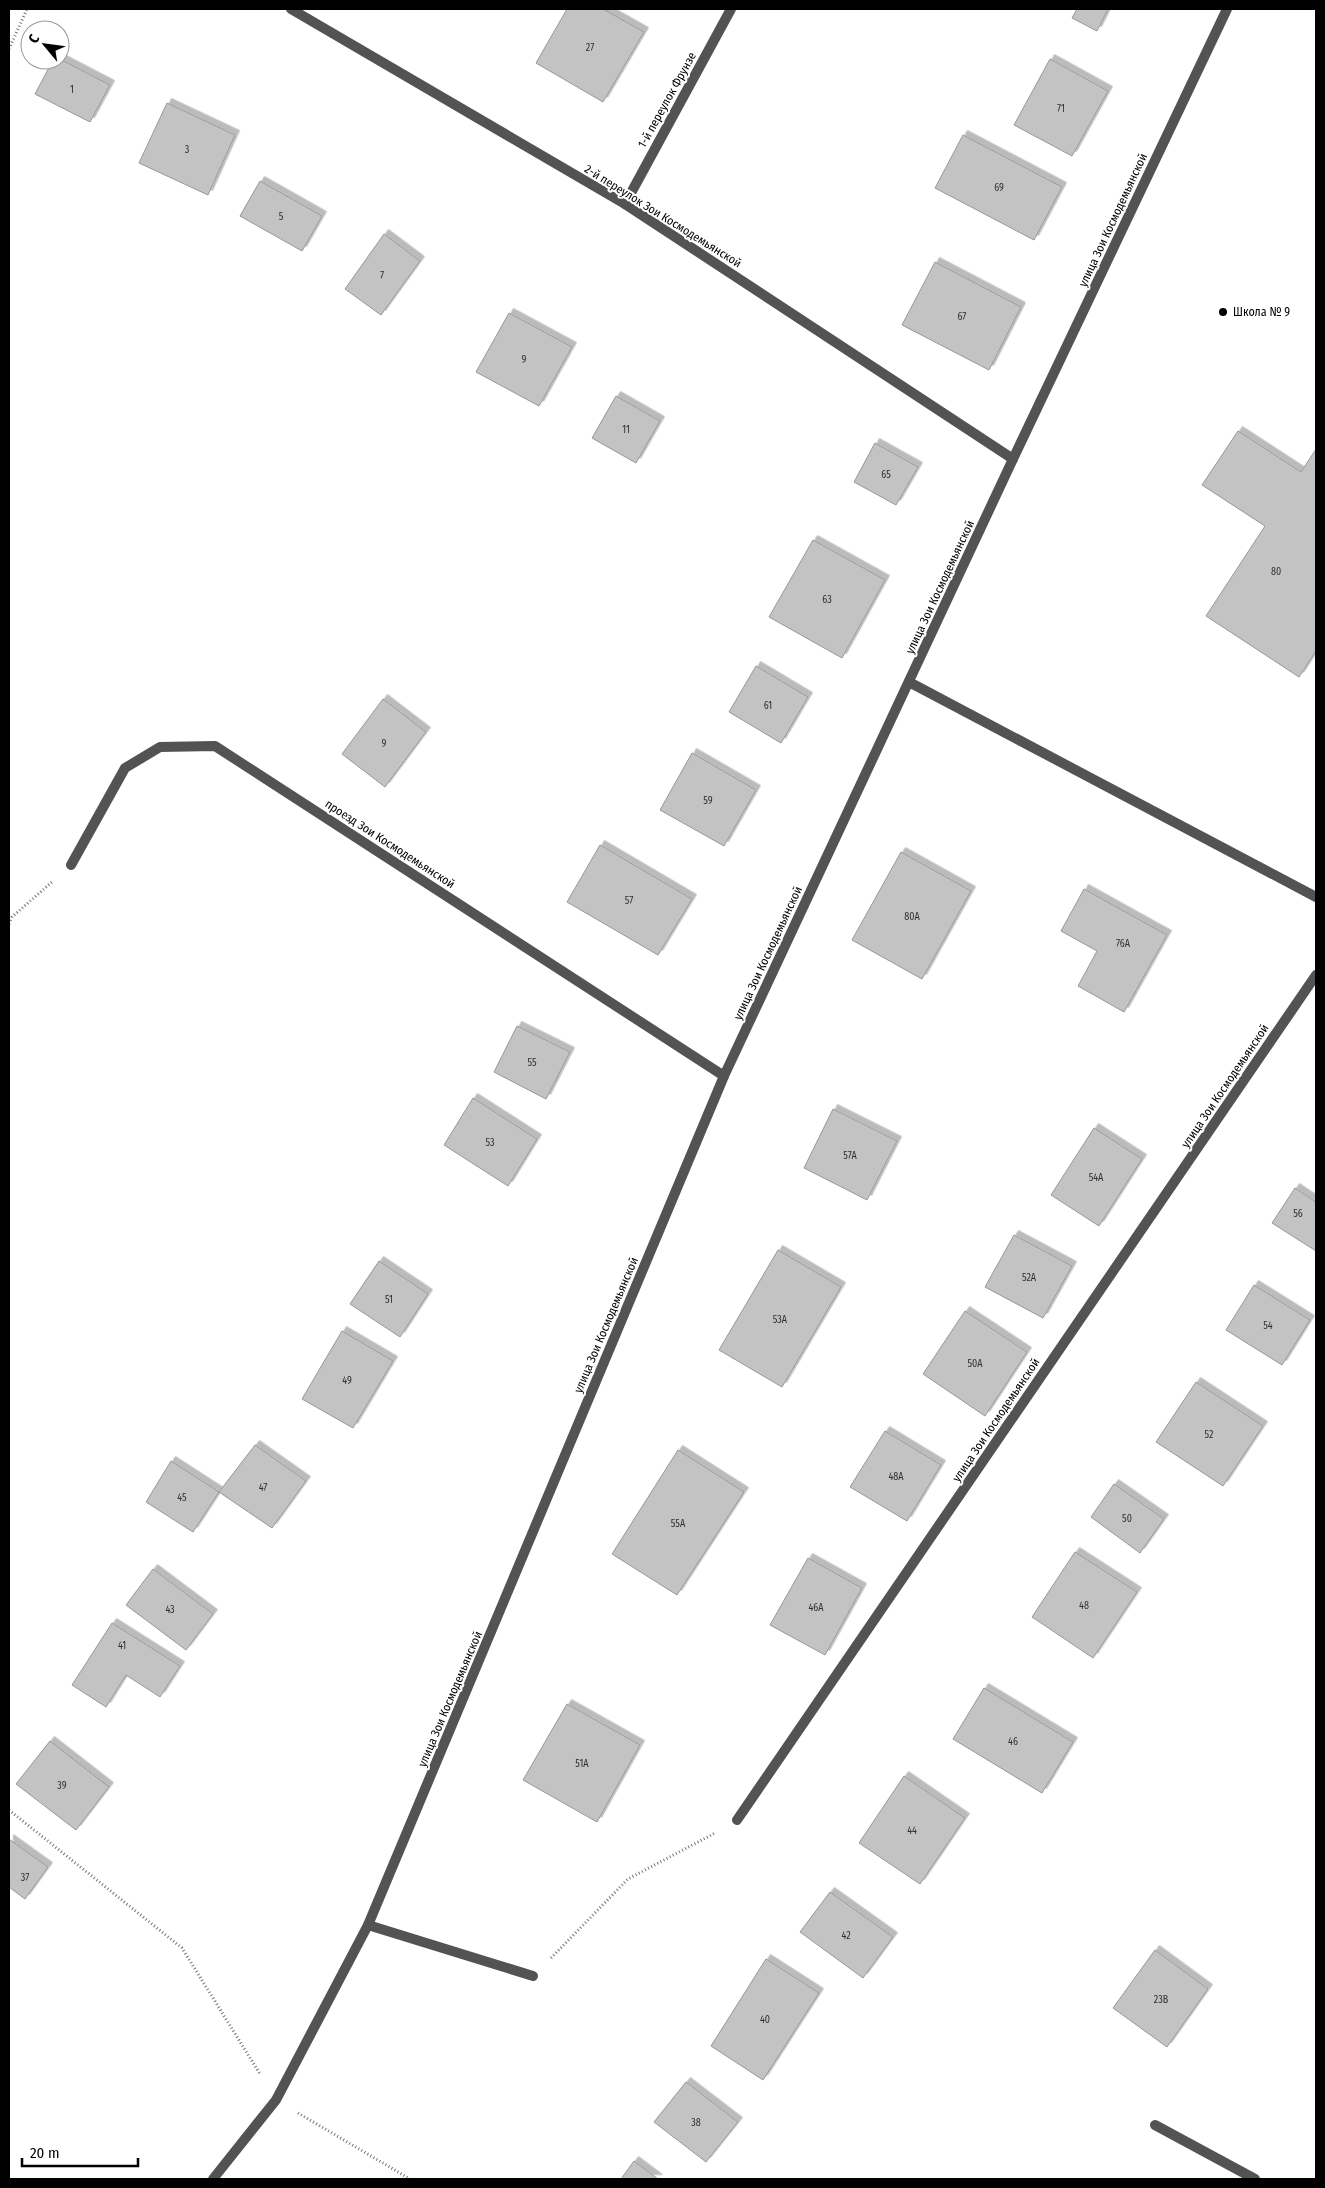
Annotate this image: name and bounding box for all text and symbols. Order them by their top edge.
north arrow [20,20,70,70]
text: С [25,31,44,46]
house number: 27 [586,42,594,54]
street label: 1-й переулок Фрунзе [635,50,699,150]
house number: 1 [70,84,74,96]
house number: 71 [1057,103,1065,115]
house number: 3 [185,144,190,156]
street label: улица Зои Космодемьянской [1076,151,1150,289]
street label: 2-й переулок Зои Космодемьянской [582,162,744,270]
house number: 69 [994,182,1004,194]
house number: 5 [279,211,284,223]
house number: 7 [380,270,384,282]
place label: Школа № 9 [1233,305,1290,319]
marker: Школа № 9 [1217,306,1229,318]
house number: 67 [958,311,966,323]
house number: 9 [522,354,527,366]
house number: 11 [622,424,630,436]
house number: 65 [881,469,891,481]
street label: улица Зои Космодемьянской [903,518,977,656]
house number: 80 [1271,566,1281,578]
house number: 63 [822,594,832,606]
house number: 61 [764,700,772,712]
house number: 9 [382,738,387,750]
house number: 59 [703,795,713,807]
street label: проезд Зои Космодемьянской [323,797,457,891]
street label: улица Зои Космодемьянской [731,884,805,1022]
house number: 57 [625,895,633,907]
house number: 80А [904,911,920,923]
house number: 76А [1116,938,1131,950]
street label: улица Зои Космодемьянской [1178,1022,1272,1150]
house number: 55 [527,1057,537,1069]
house number: 53 [485,1137,495,1149]
house number: 57А [843,1150,857,1162]
house number: 54А [1089,1172,1104,1184]
house number: 56 [1293,1208,1303,1220]
street label: улица Зои Космодемьянской [571,1255,641,1395]
house number: 52А [1022,1272,1037,1284]
house number: 51 [385,1294,393,1306]
house number: 53А [773,1314,788,1326]
house number: 54 [1263,1320,1273,1332]
street label: улица Зои Космодемьянской [949,1356,1043,1484]
house number: 50А [967,1358,983,1370]
house number: 49 [342,1375,352,1387]
house number: 52 [1205,1429,1214,1441]
house number: 48А [888,1471,904,1483]
house number: 47 [259,1482,267,1494]
house number: 45 [177,1492,187,1504]
house number: 50 [1122,1513,1132,1525]
house number: 55А [671,1518,686,1530]
house number: 48 [1079,1600,1089,1612]
house number: 46А [808,1602,824,1614]
house number: 43 [165,1604,175,1616]
street label: улица Зои Космодемьянской [415,1629,485,1769]
house number: 41 [118,1640,126,1652]
house number: 46 [1008,1736,1018,1748]
house number: 51А [575,1758,589,1770]
house number: 39 [57,1780,67,1792]
house number: 44 [907,1825,917,1837]
house number: 37 [21,1872,29,1884]
house number: 42 [841,1930,851,1942]
house number: 23В [1154,1994,1169,2006]
house number: 40 [760,2014,770,2026]
house number: 38 [691,2117,701,2129]
scale bar [22,2136,139,2168]
text: 20 m [30,2144,60,2162]

